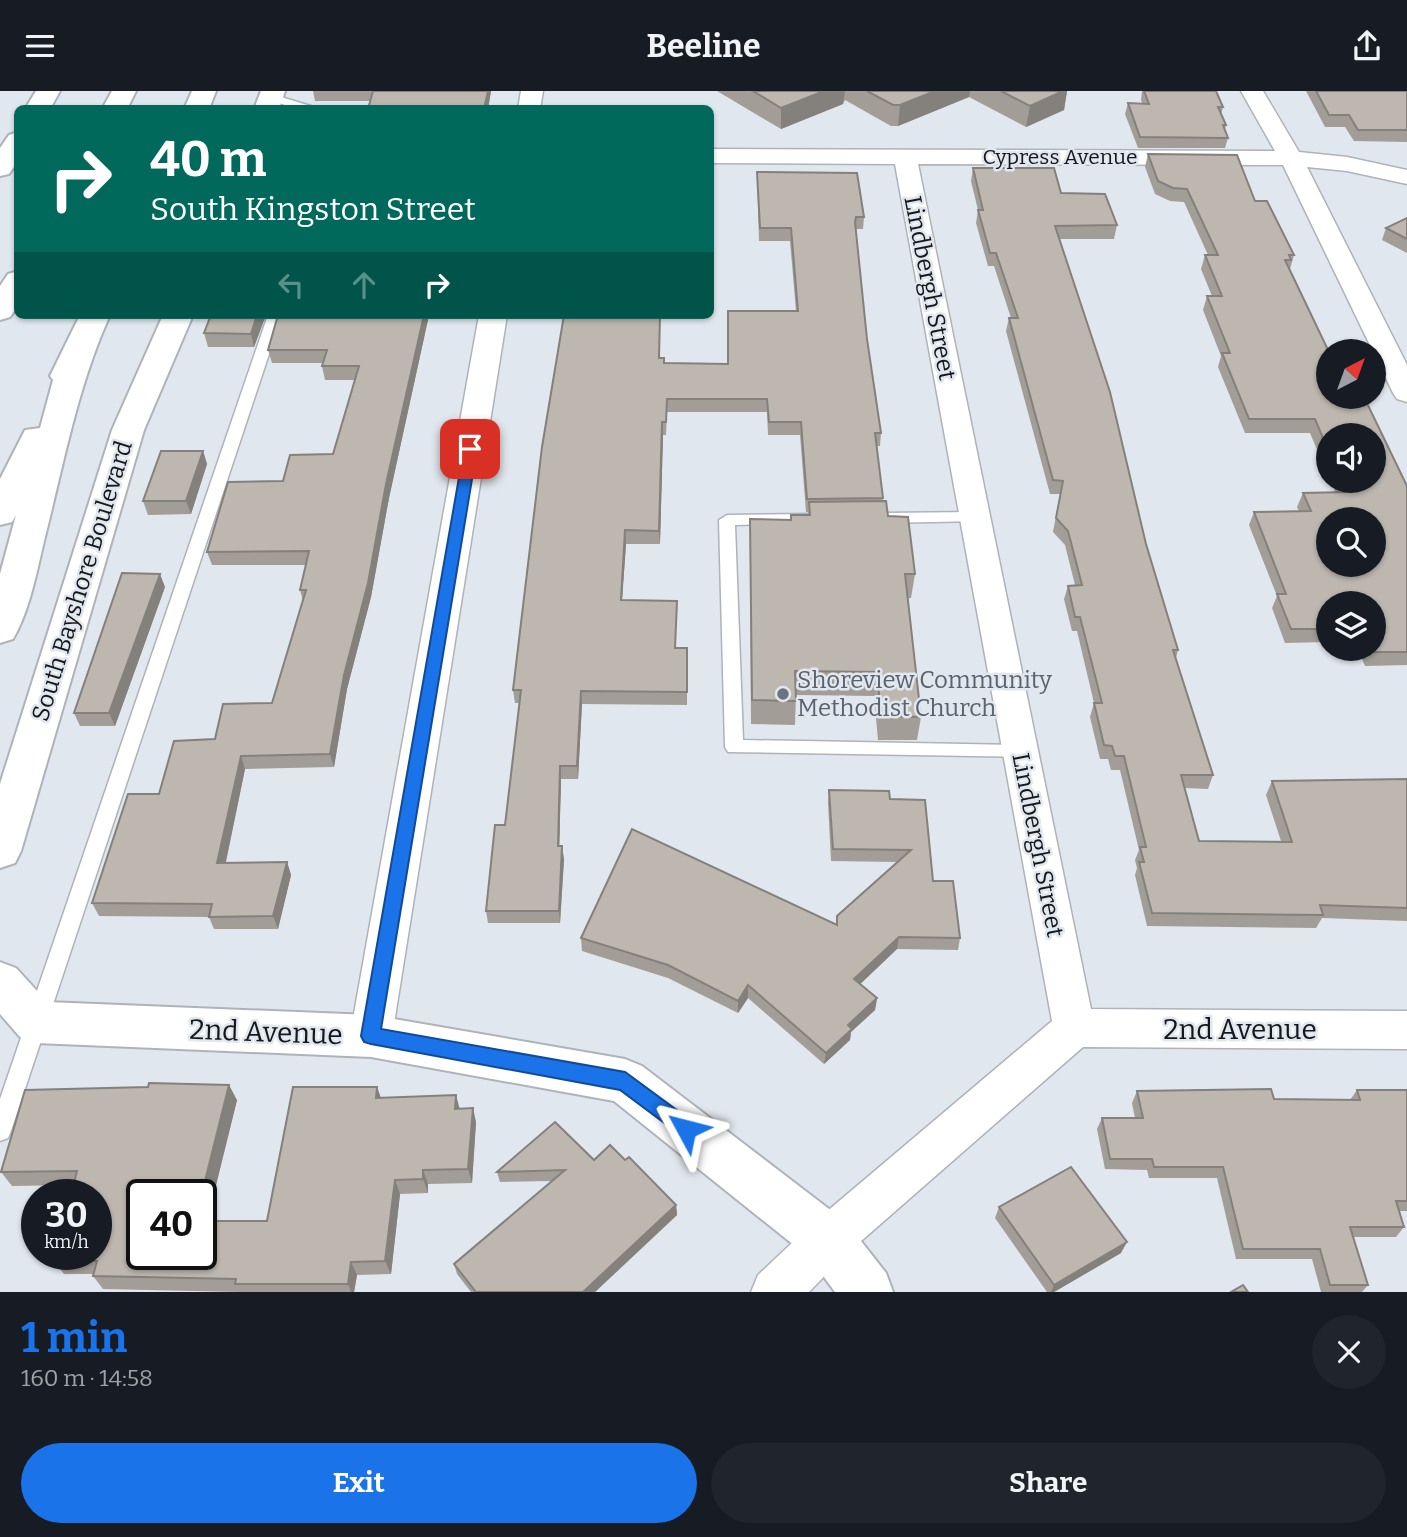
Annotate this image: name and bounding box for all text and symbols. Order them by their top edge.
icon: menu [21,27,59,65]
text: Beeline [647,27,760,65]
icon: share [1348,27,1386,65]
text: 40 m [150,130,267,189]
icon: right [35,133,126,224]
street label: Cypress Avenue [983,144,1137,170]
text: South Kingston Street [150,190,476,228]
street label: Lindbergh Street [898,193,962,383]
icon: left [272,266,310,304]
icon: ahead [345,266,383,304]
icon: right [418,266,456,304]
north arrow [1316,339,1386,409]
map controls [1316,339,1386,661]
pin [440,419,500,479]
button: sound [1316,423,1386,493]
icon: arrive [451,430,489,468]
street label: South Bayshore Boulevard [26,437,138,725]
button: search [1316,507,1386,577]
button: layers [1316,591,1386,661]
place label: Shoreview Community Methodist Church [797,666,1052,722]
marker: Shoreview Community Methodist Church [775,686,791,702]
street label: Lindbergh Street [1006,750,1070,940]
street label: 2nd Avenue [189,1013,343,1051]
street label: 2nd Avenue [1163,1013,1317,1046]
position arrow [649,1092,723,1166]
speed limit sign: 40 [126,1179,217,1270]
text: 30 [45,1194,88,1236]
text: km/h [44,1231,89,1253]
text: 1 min [21,1313,127,1363]
button: close [1312,1315,1386,1389]
text: 160 m · 14:58 [21,1364,153,1392]
button: Exit [21,1443,697,1523]
button: Share [711,1443,1386,1523]

